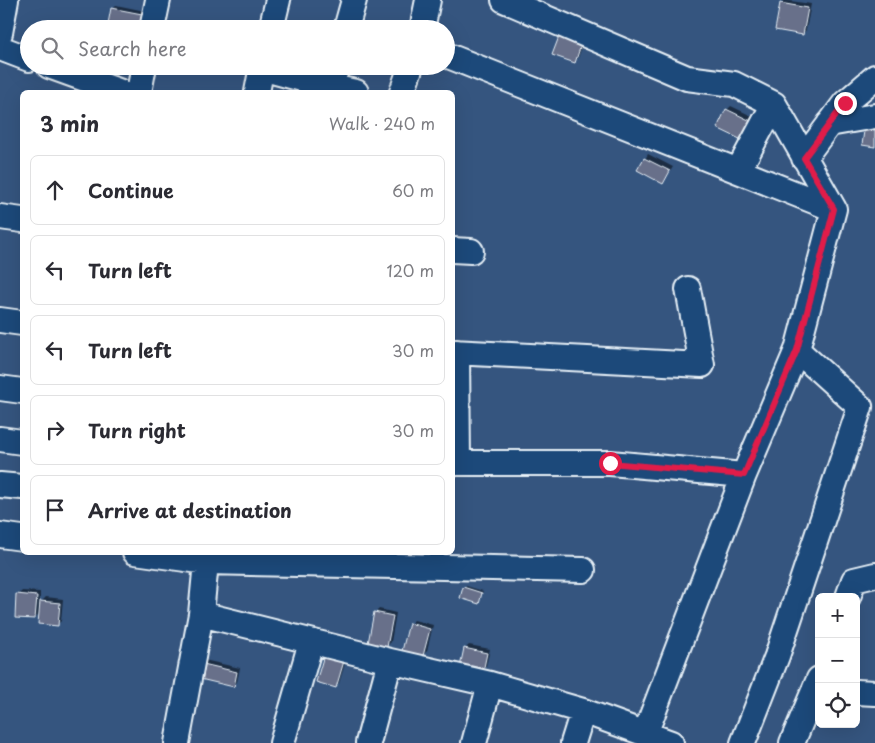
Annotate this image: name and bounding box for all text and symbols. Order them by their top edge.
search box [20,20,455,75]
icon: search [38,34,66,62]
text: Search here [78,34,187,62]
route end [834,92,857,115]
text: 3 min [40,107,99,139]
text: Walk · 240 m [329,111,435,135]
icon: ahead [41,176,69,204]
text: Continue [88,176,174,204]
text: 60 m [392,178,434,202]
icon: left [41,256,69,284]
text: Turn left [88,256,172,284]
text: 120 m [387,258,434,282]
icon: left [41,336,69,364]
text: Turn left [88,336,172,364]
text: 30 m [392,338,434,362]
icon: right [41,416,69,444]
text: Turn right [88,416,186,444]
text: 30 m [392,418,434,442]
route start [599,452,622,475]
icon: arrive [41,496,69,524]
text: Arrive at destination [88,496,292,524]
map controls [815,593,860,728]
button: + [815,593,860,638]
button: − [815,638,860,683]
button: locate [815,683,860,728]

